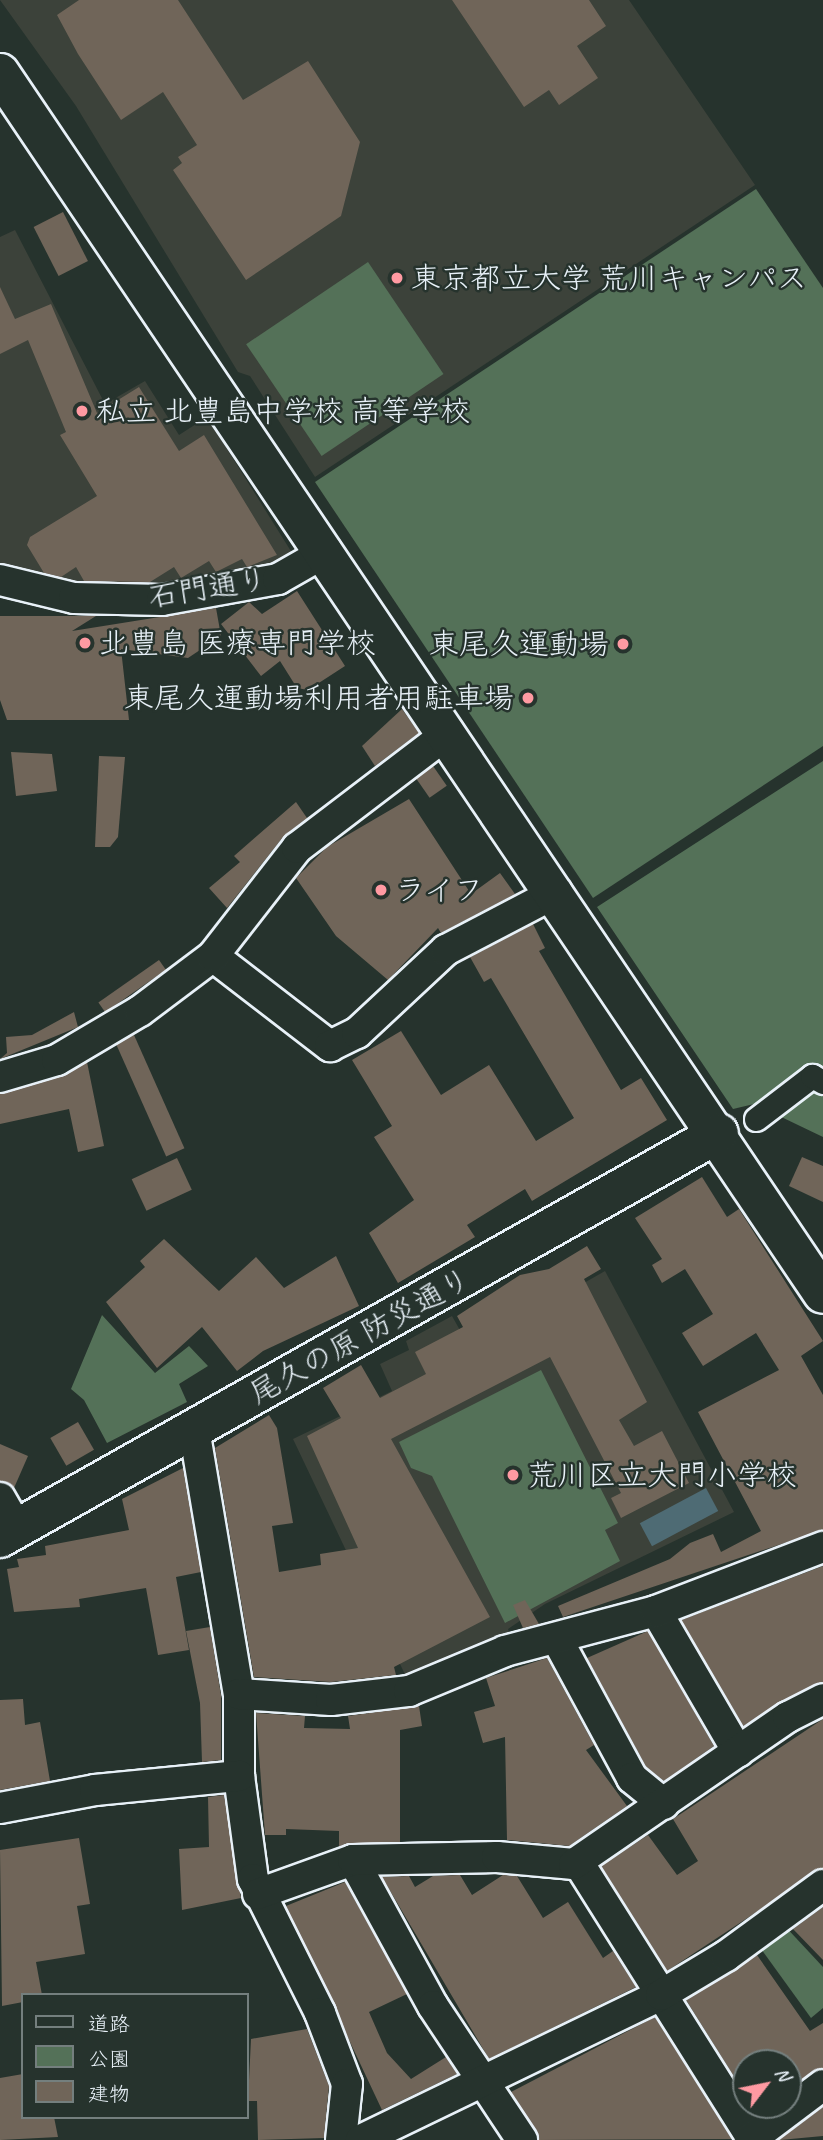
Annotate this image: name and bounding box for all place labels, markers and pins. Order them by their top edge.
place label: 東京都立大学 荒川キャンパス [411,260,808,296]
marker: 東京都立大学 荒川キャンパス [389,270,405,286]
place label: 私立 北豊島中学校 高等学校 [96,393,471,429]
marker: 私立 北豊島中学校 高等学校 [74,403,90,419]
place label: 北豊島 医療専門学校 [99,625,376,661]
place label: 東尾久運動場 [429,626,609,662]
marker: 北豊島 医療専門学校 [77,635,93,651]
marker: 東尾久運動場 [615,636,631,652]
place label: 東尾久運動場利用者用駐車場 [124,680,514,716]
marker: 東尾久運動場利用者用駐車場 [520,690,536,706]
place label: ライフ [395,872,485,908]
marker: ライフ [373,882,389,898]
place label: 荒川区立大門小学校 [527,1457,797,1493]
marker: 荒川区立大門小学校 [505,1467,521,1483]

